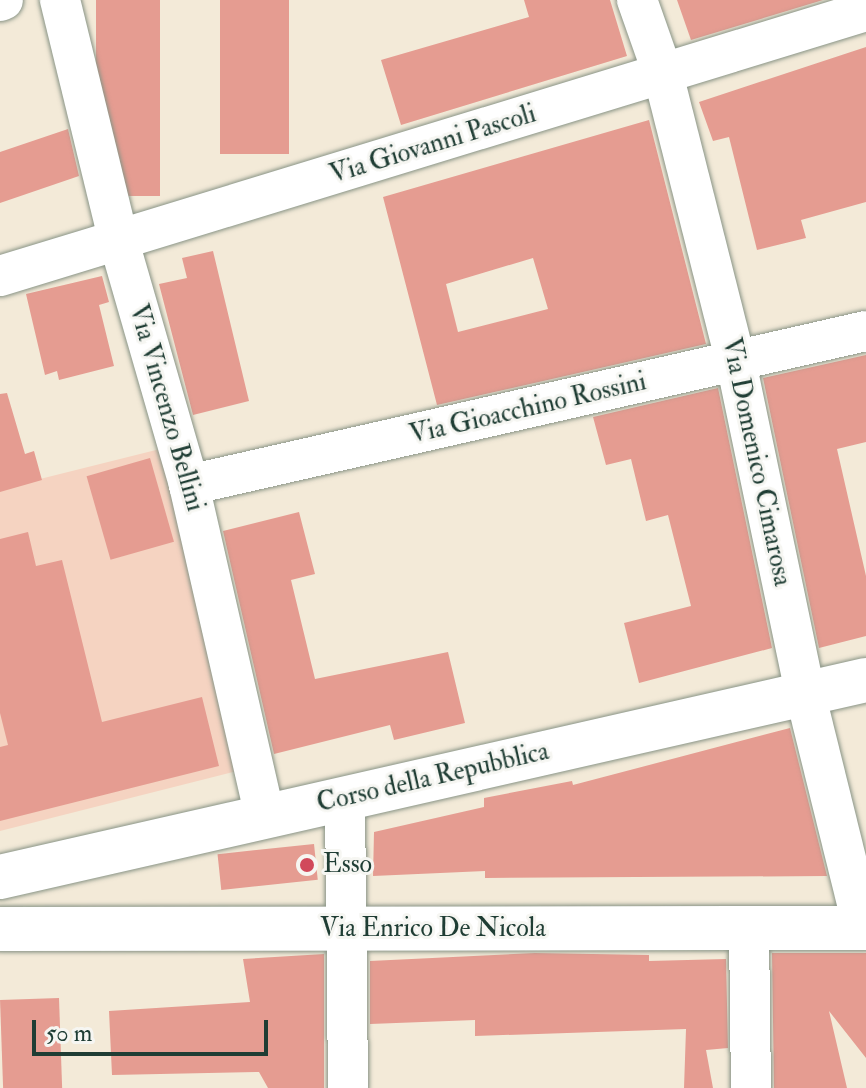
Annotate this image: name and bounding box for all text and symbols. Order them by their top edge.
street label: Via Giovanni Pascoli [326,99,540,191]
street label: Via Vincenzo Bellini [122,301,210,515]
street label: Via Domenico Cimarosa [714,335,798,589]
street label: Via Gioacchino Rossini [407,367,649,451]
street label: Corso della Repubblica [314,736,552,820]
place label: Esso [323,849,372,881]
marker: Esso [298,856,316,874]
street label: Via Enrico De Nicola [320,913,546,945]
scale bar [36,1004,272,1054]
text: 50 m [46,1018,92,1049]

